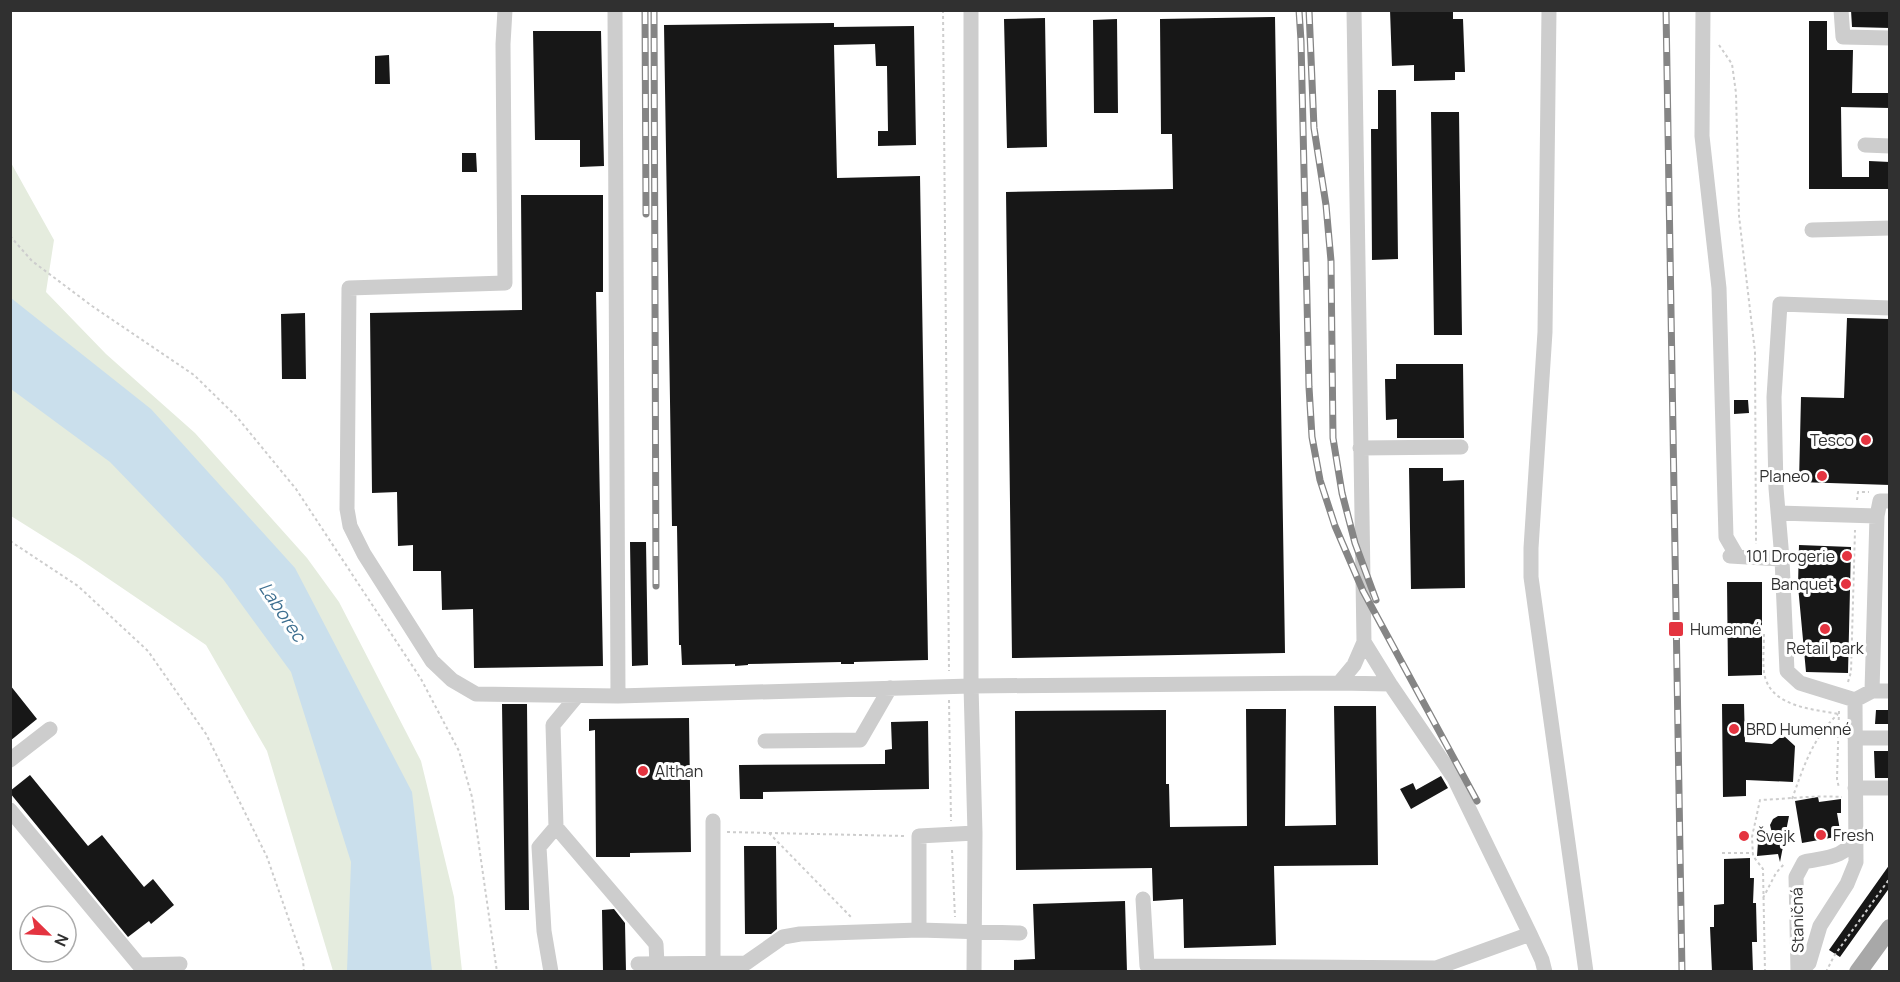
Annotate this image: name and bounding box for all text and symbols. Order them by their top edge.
place label: Tesco [1810,429,1854,451]
marker: Tesco [1859,433,1873,447]
place label: Planeo [1759,465,1810,487]
marker: Planeo [1815,469,1829,483]
place label: 101 Drogerie [1746,545,1835,567]
marker: 101 Drogerie [1840,549,1854,563]
place label: Banquet [1771,573,1834,595]
water label: Laborec [254,577,313,648]
marker: Banquet [1839,577,1853,591]
place label: Humenné [1690,618,1761,640]
marker: Humenné [1667,620,1685,638]
marker: Retail park [1818,622,1832,636]
place label: Retail park [1786,637,1865,659]
place label: BRD Humenné [1746,718,1851,740]
marker: BRD Humenné [1727,722,1741,736]
place label: Althan [655,760,703,782]
marker: Althan [636,764,650,778]
place label: Fresh [1833,824,1874,846]
place label: Švejk [1756,825,1796,847]
marker: Fresh [1814,828,1828,842]
marker: Švejk [1737,829,1751,843]
street label: Staničná [1785,887,1809,953]
north arrow [18,904,78,964]
text: N [49,930,74,950]

